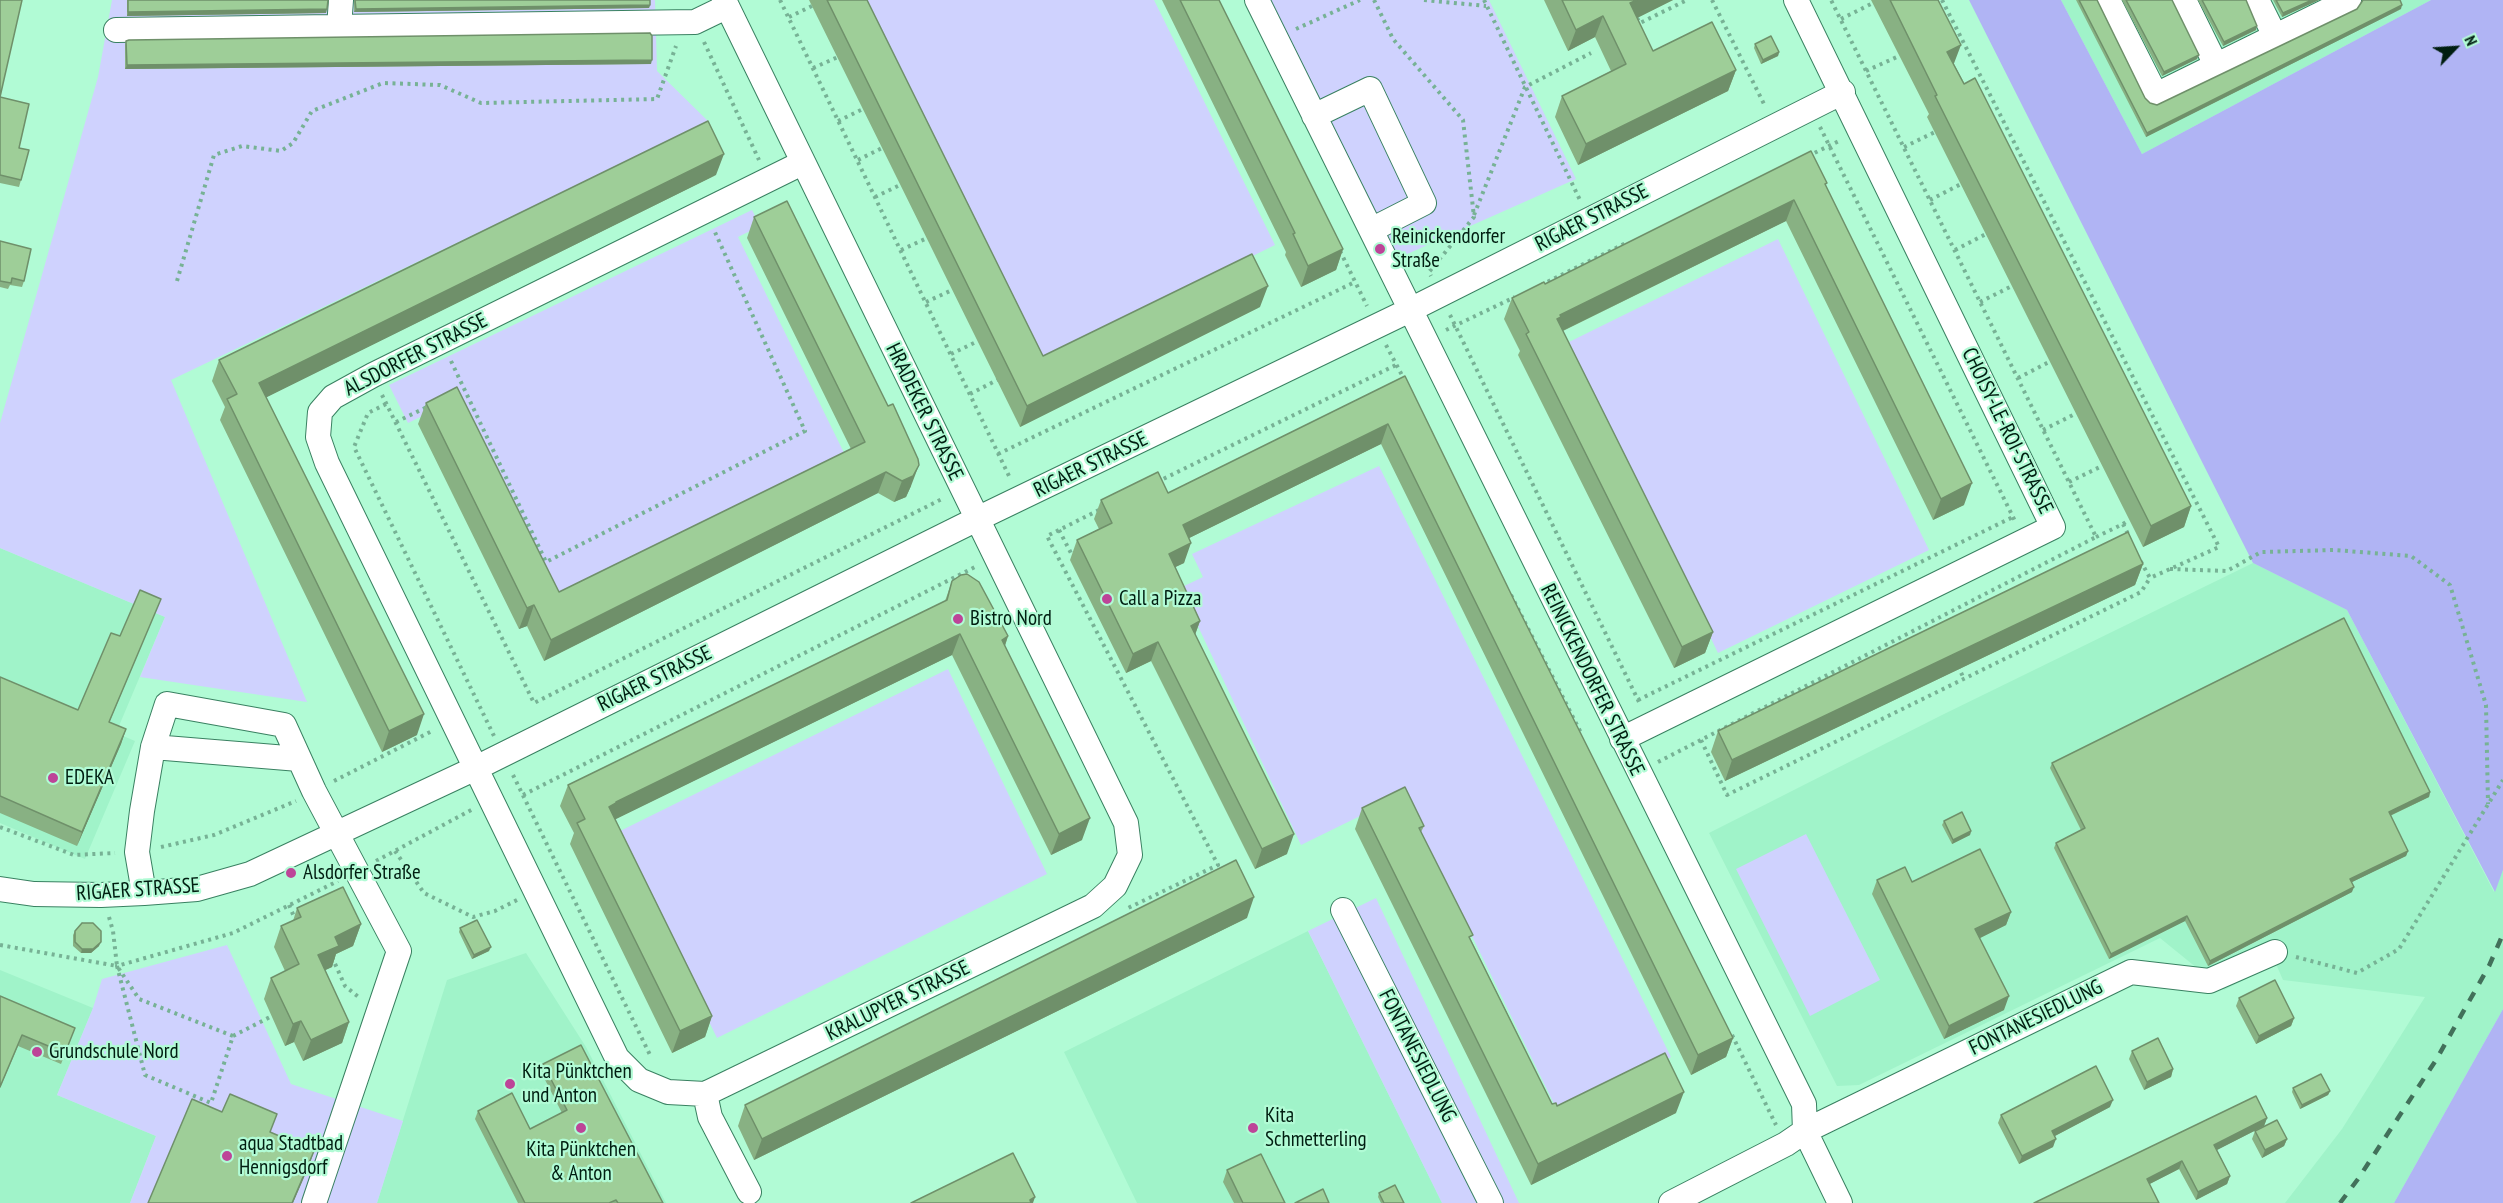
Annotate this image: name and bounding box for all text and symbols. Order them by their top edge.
north arrow [2425,18,2485,78]
text: N [2460,32,2482,49]
street label: RIGAER STRASSE [1531,179,1653,257]
place label: Reinickendorfer Straße [1392,224,1505,274]
marker: Reinickendorfer Straße [1373,242,1387,256]
street label: ALSDORFER STRASSE [340,308,492,402]
street label: HRADEKER STRASSE [880,339,968,485]
street label: CHOISY-LE-ROI-STRASSE [1956,344,2058,518]
street label: RIGAER STRASSE [1030,427,1152,503]
street label: REINICKENDORFER STRASSE [1535,580,1649,780]
place label: Call a Pizza [1119,586,1201,612]
marker: Call a Pizza [1100,592,1114,606]
place label: Bistro Nord [970,606,1052,632]
marker: Bistro Nord [951,612,965,626]
street label: RIGAER STRASSE [594,641,716,717]
place label: EDEKA [65,765,114,791]
marker: EDEKA [46,771,60,785]
place label: Alsdorfer Straße [303,860,421,886]
marker: Alsdorfer Straße [284,866,298,880]
street label: RIGAER STRASSE [75,873,201,907]
street label: KRALUPYER STRASSE [822,955,974,1047]
street label: FONTANESIEDLUNG [1965,975,2107,1061]
street label: FONTANESIEDLUNG [1373,986,1461,1126]
place label: Grundschule Nord [49,1039,179,1065]
marker: Grundschule Nord [30,1045,44,1059]
place label: Kita Pünktchen und Anton [522,1059,632,1109]
marker: Kita Pünktchen und Anton [503,1077,517,1091]
place label: Kita Schmetterling [1265,1103,1367,1153]
marker: Kita Pünktchen & Anton [574,1121,588,1135]
marker: Kita Schmetterling [1246,1121,1260,1135]
place label: aqua Stadtbad Hennigsdorf [239,1131,343,1181]
place label: Kita Pünktchen & Anton [526,1137,636,1187]
marker: aqua Stadtbad Hennigsdorf [220,1149,234,1163]

